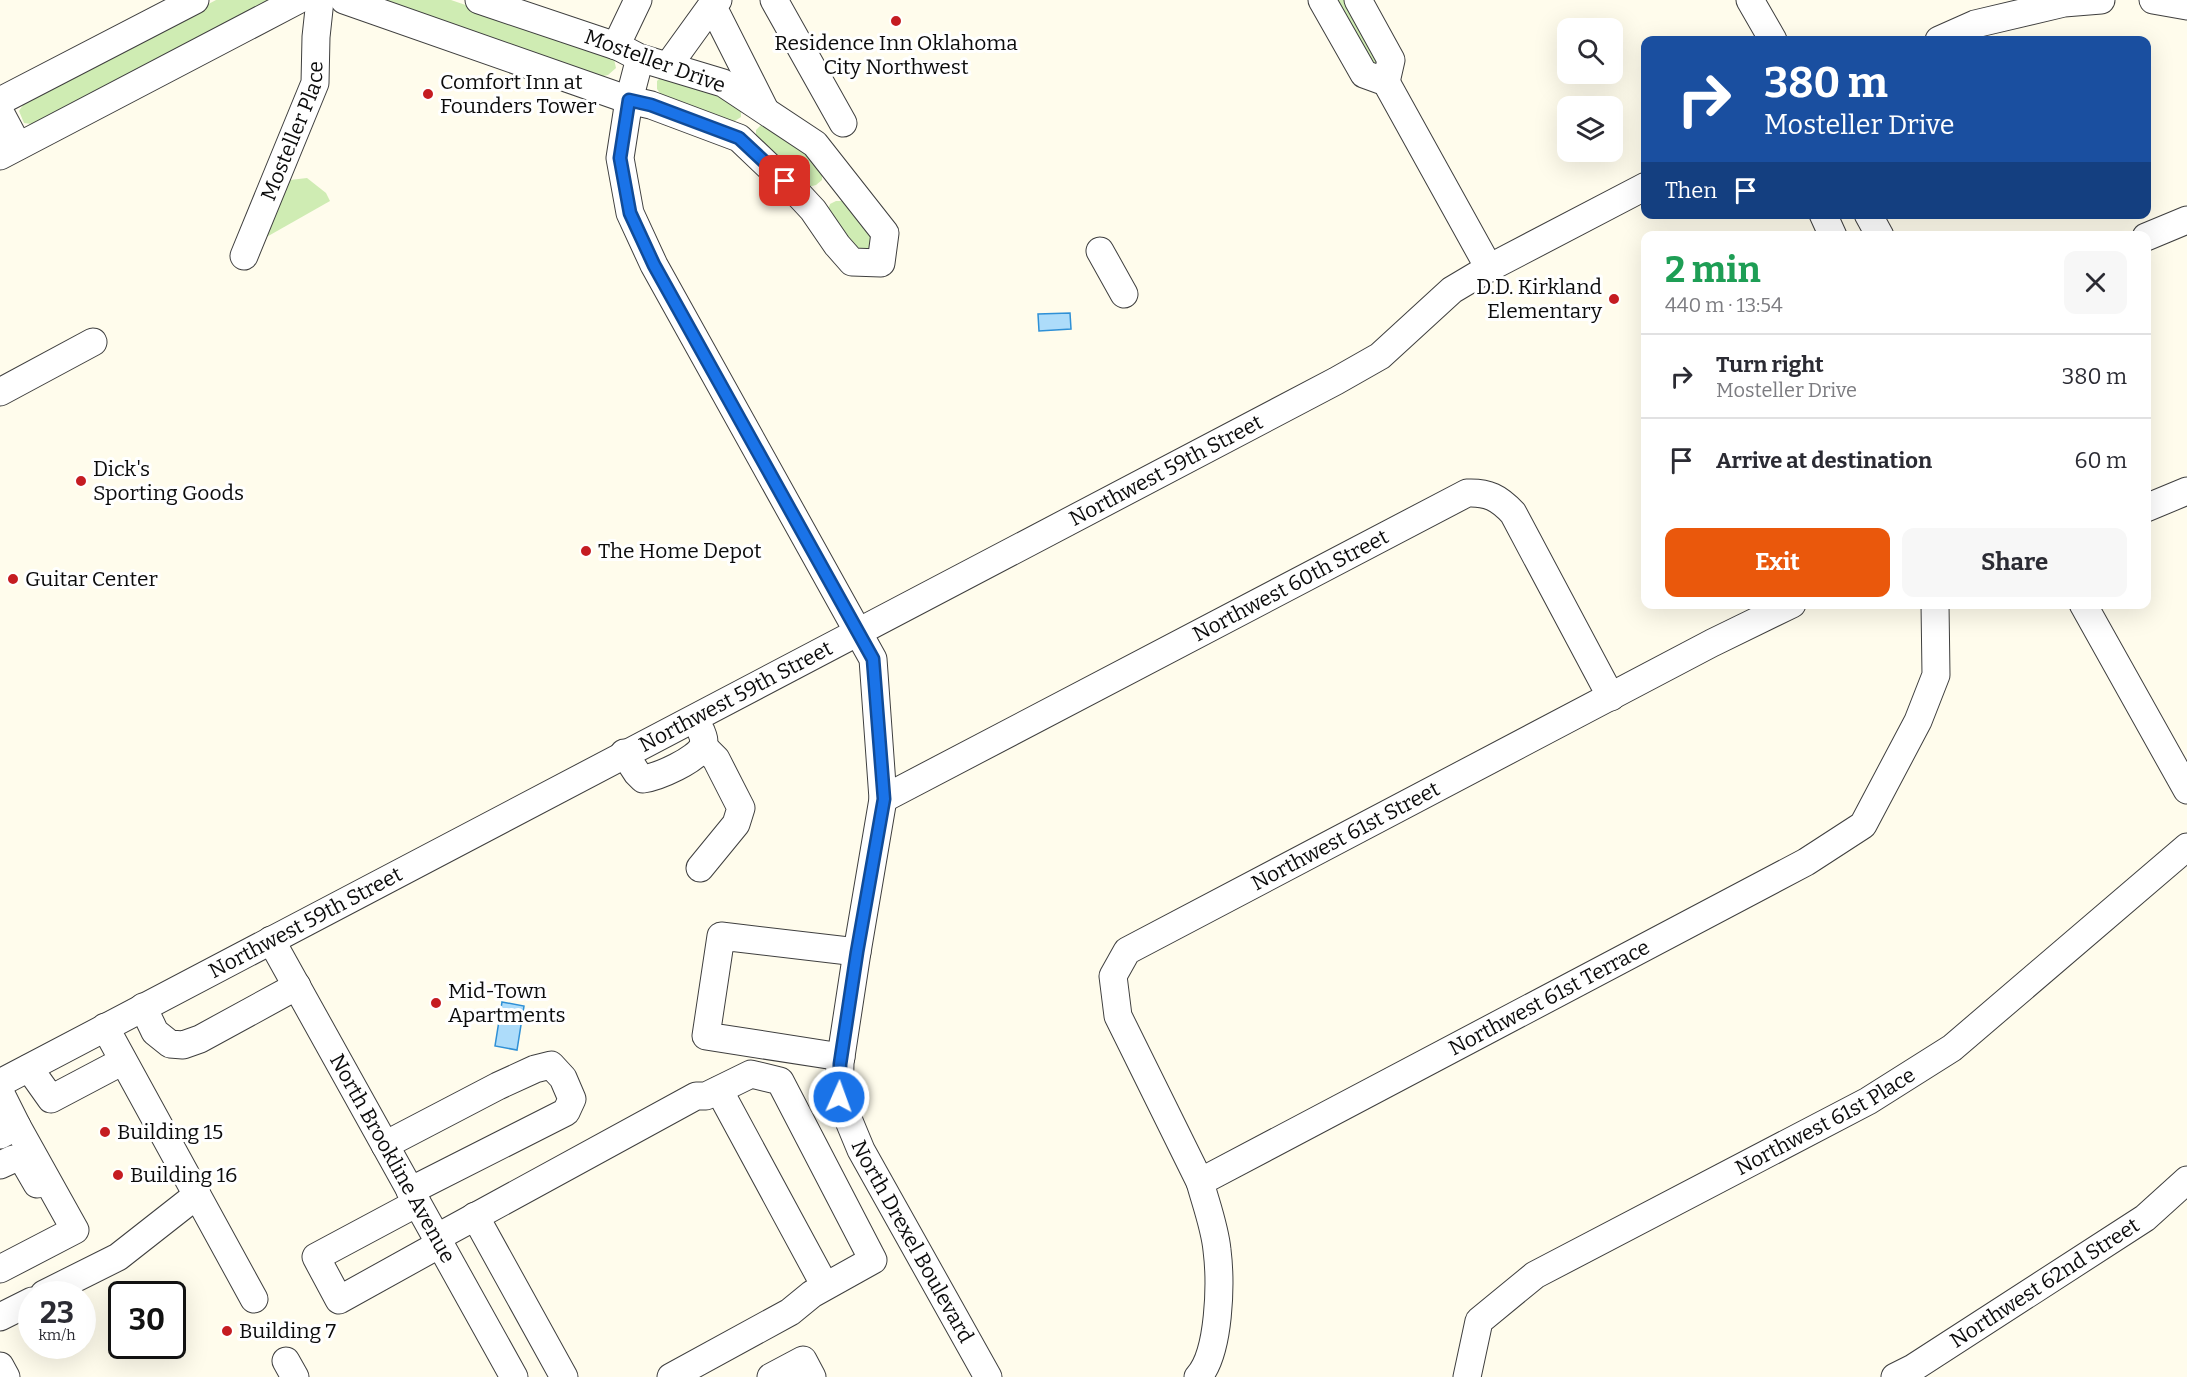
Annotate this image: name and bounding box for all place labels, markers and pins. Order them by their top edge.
marker: Residence Inn Oklahoma City Northwest [889,14,903,28]
place label: Residence Inn Oklahoma City Northwest [774,30,1018,80]
place label: Comfort Inn at Founders Tower [440,69,596,119]
marker: Comfort Inn at Founders Tower [421,87,435,101]
pin [759,155,810,206]
place label: D.D. Kirkland Elementary [1476,274,1603,324]
marker: D.D. Kirkland Elementary [1607,292,1621,306]
place label: Dick's Sporting Goods [93,456,244,506]
marker: Dick's Sporting Goods [74,474,88,488]
place label: The Home Depot [598,538,762,564]
marker: The Home Depot [579,544,593,558]
place label: Guitar Center [25,566,158,592]
marker: Guitar Center [6,572,20,586]
place label: Mid-Town Apartments [448,978,566,1028]
marker: Mid-Town Apartments [429,996,443,1010]
place label: Building 15 [117,1119,223,1145]
marker: Building 15 [98,1125,112,1139]
place label: Building 16 [130,1162,237,1188]
marker: Building 16 [111,1168,125,1182]
place label: Building 7 [239,1318,336,1344]
marker: Building 7 [220,1324,234,1338]

